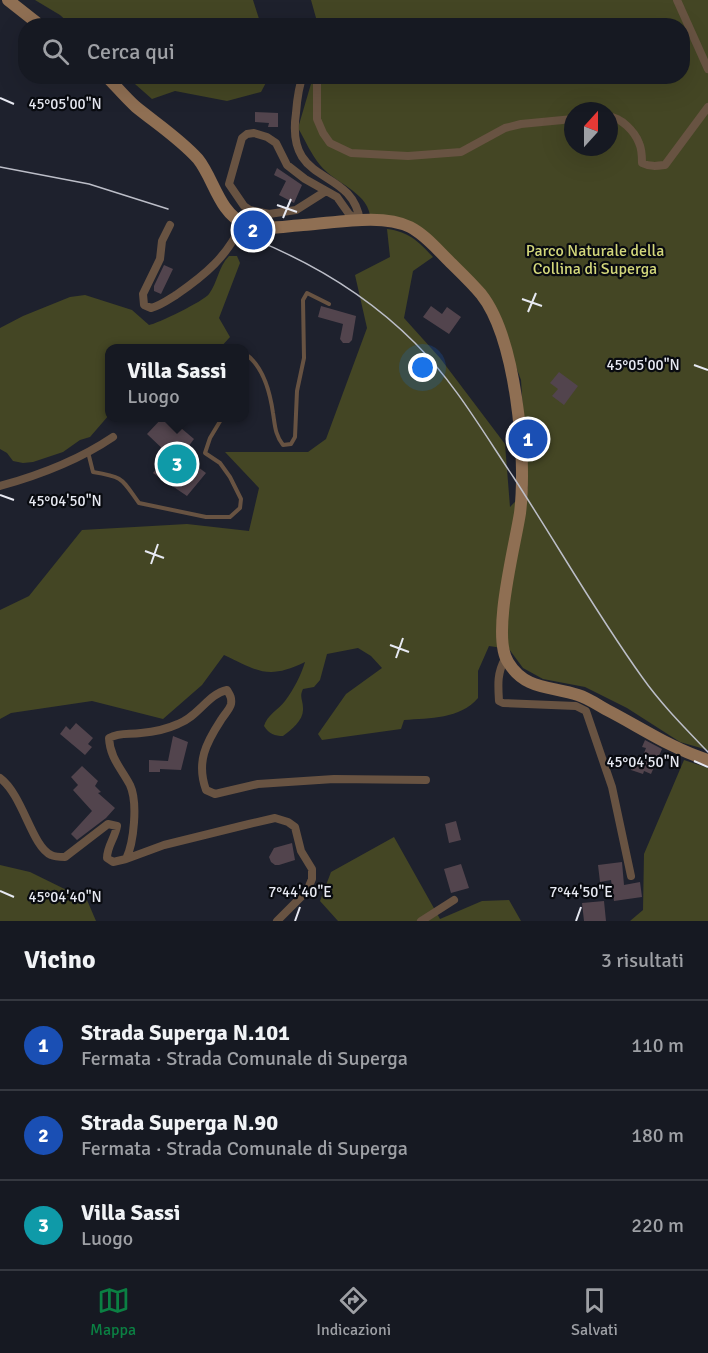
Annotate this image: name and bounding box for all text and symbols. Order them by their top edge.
search box [18,18,690,84]
icon: search [39,35,72,68]
text: Cerca qui [87,38,175,65]
text: 45°05'00"N [28,95,102,113]
north arrow [564,102,618,156]
pin: 2 [234,208,272,252]
park label: Parco Naturale della Collina di Superga [526,241,664,279]
popup [105,344,249,422]
your location [408,353,437,382]
text: 45°05'00"N [606,356,680,374]
text: Villa Sassi [127,357,227,384]
text: Luogo [127,384,180,409]
pin: 1 [508,416,548,462]
pin: 3 [158,442,196,486]
text: 45°04'50"N [28,492,102,510]
text: 45°04'50"N [606,753,680,771]
text: 7°44'40"E [268,883,332,901]
text: 7°44'50"E [549,883,613,901]
text: 45°04'40"N [28,888,102,906]
text: Vicino [24,944,96,976]
text: 3 risultati [601,948,684,973]
text: Strada Superga N.101 [81,1019,290,1046]
text: 1 [38,1033,49,1058]
text: 110 m [631,1033,684,1058]
text: Fermata · Strada Comunale di Superga [81,1046,408,1071]
text: Strada Superga N.90 [81,1109,278,1136]
text: 2 [38,1123,49,1148]
text: 180 m [631,1123,684,1148]
text: Fermata · Strada Comunale di Superga [81,1136,408,1161]
text: Villa Sassi [81,1199,180,1226]
text: 3 [38,1213,49,1238]
text: 220 m [631,1213,684,1238]
text: Luogo [81,1226,133,1251]
tab: Mappa [90,1284,136,1340]
tab: Indicazioni [316,1284,391,1340]
tab: Salvati [571,1284,618,1340]

